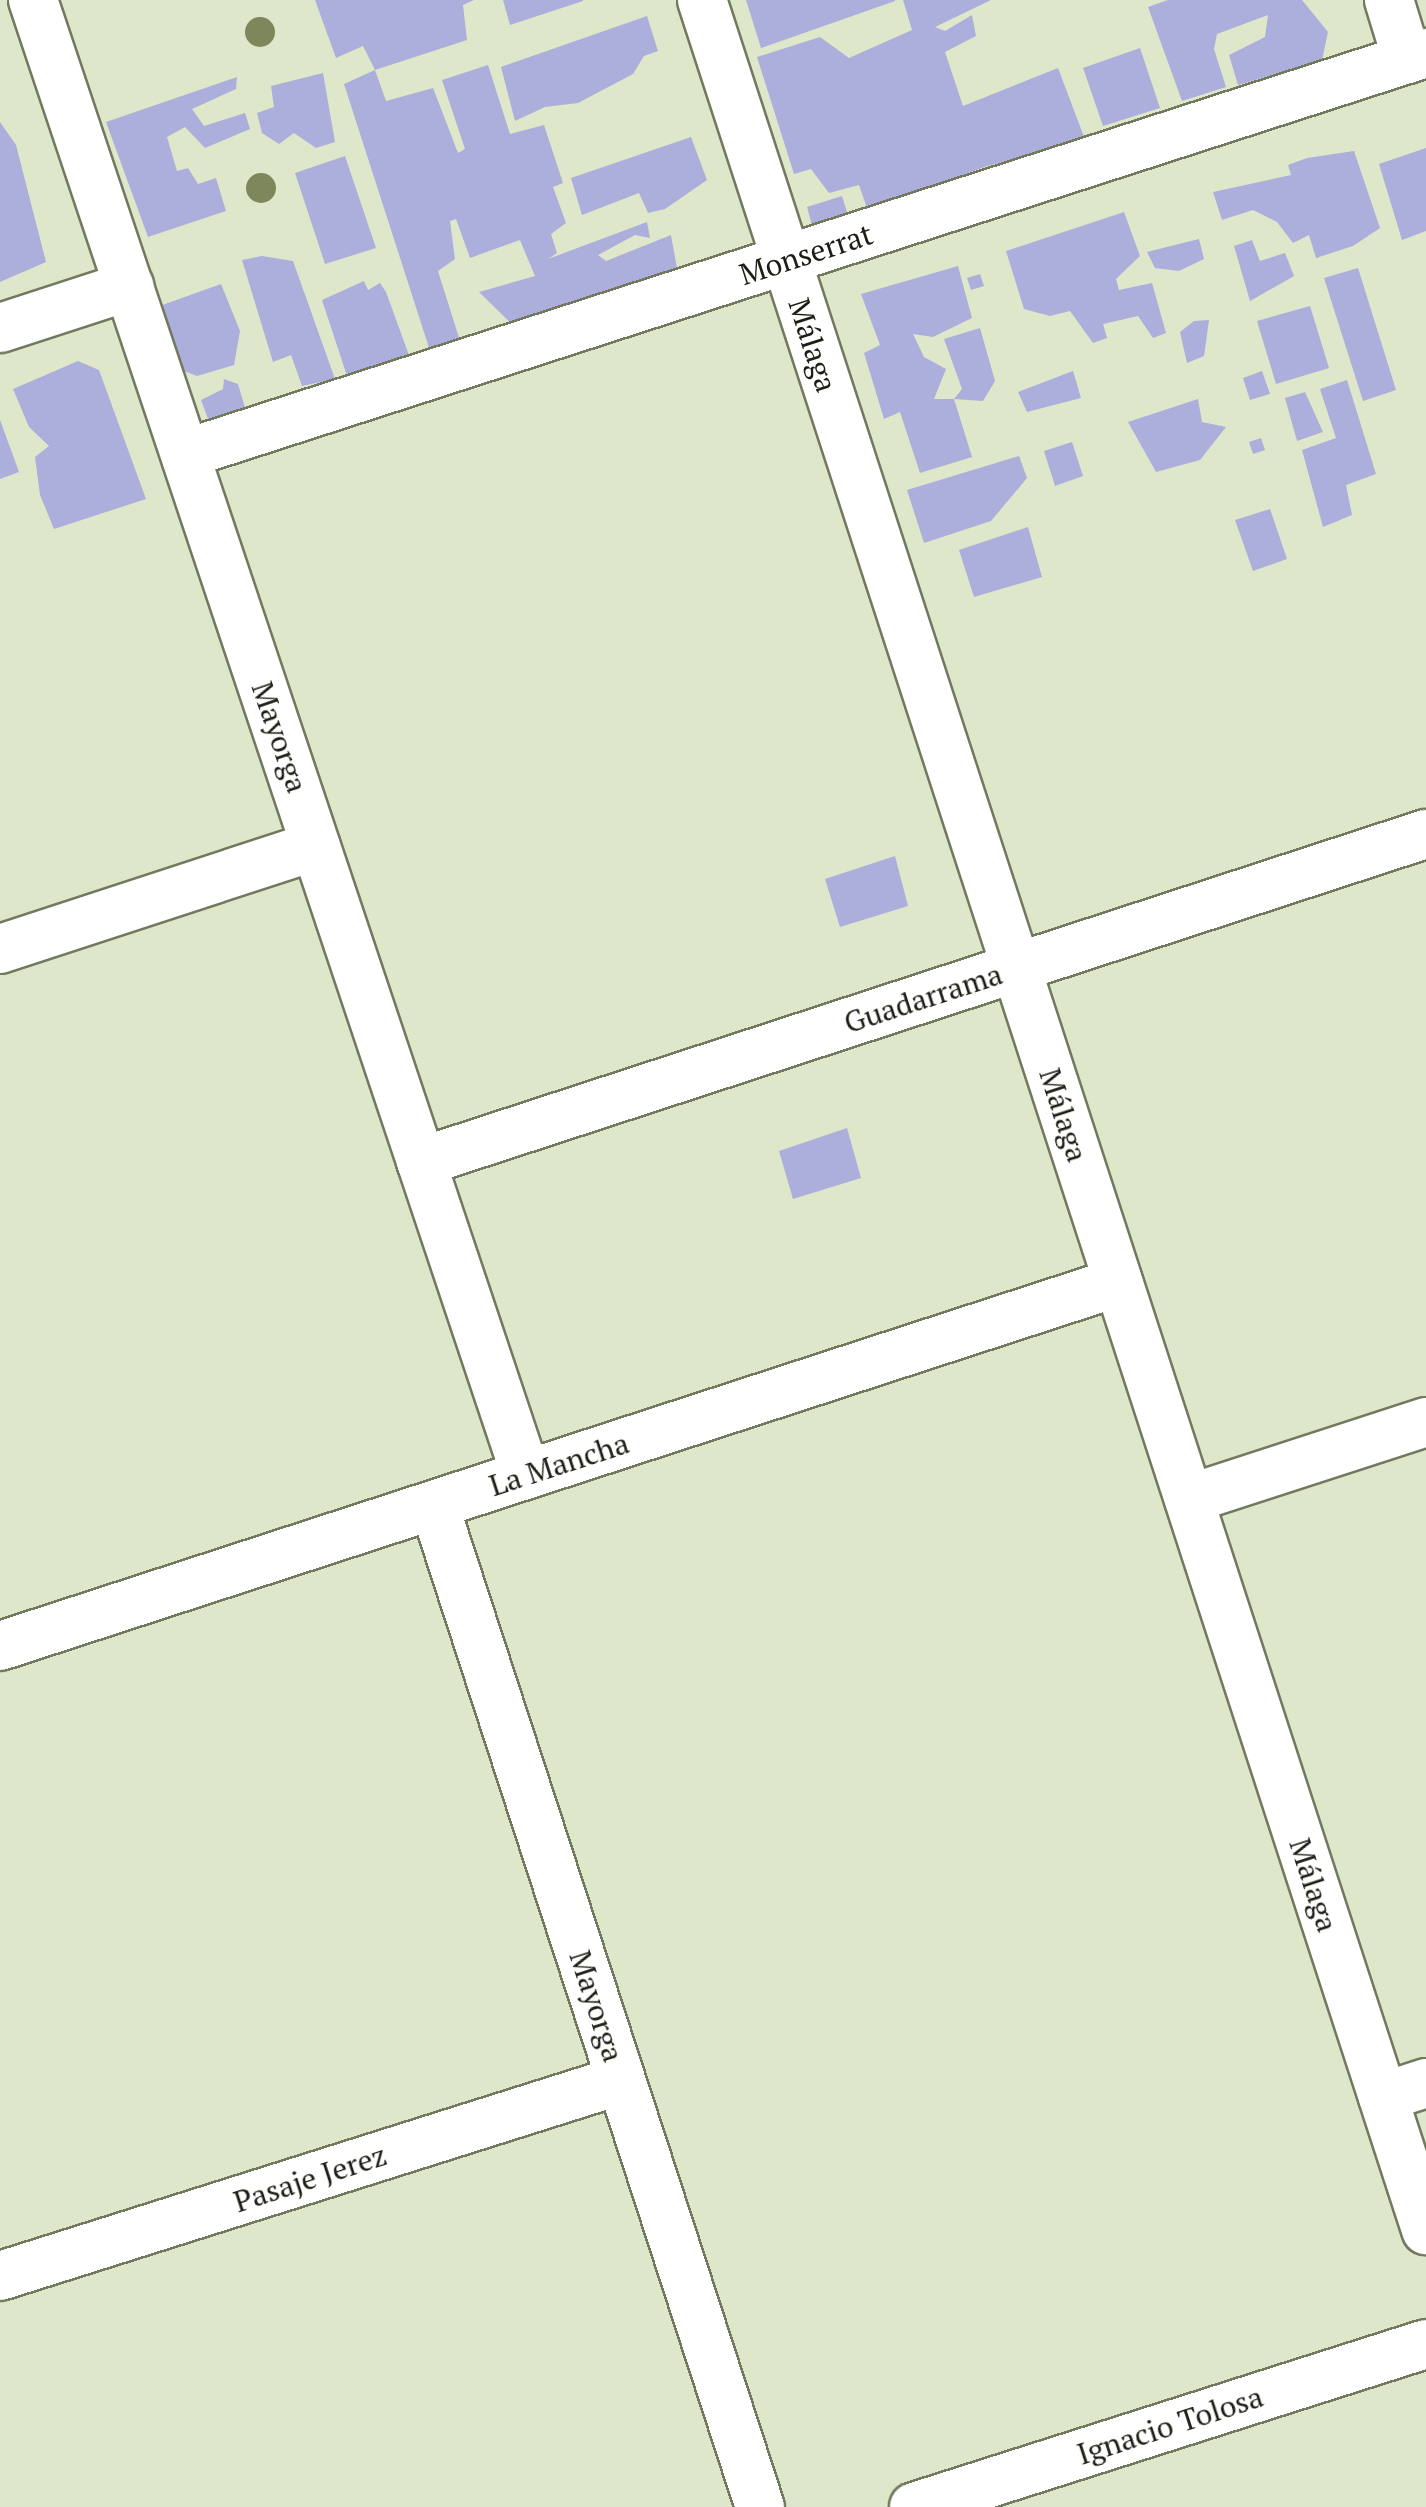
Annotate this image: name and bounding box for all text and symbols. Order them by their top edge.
street label: Monserrat [735,216,877,292]
street label: Málaga [781,294,845,396]
street label: Mayorga [244,677,316,797]
street label: Guadarrama [839,956,1007,1040]
street label: Málaga [1032,1064,1096,1166]
street label: La Mancha [485,1425,633,1503]
street label: Málaga [1282,1834,1346,1936]
street label: Mayorga [562,1946,632,2066]
street label: Pasaje Jerez [229,2136,391,2220]
street label: Ignacio Tolosa [1073,2378,1267,2472]

